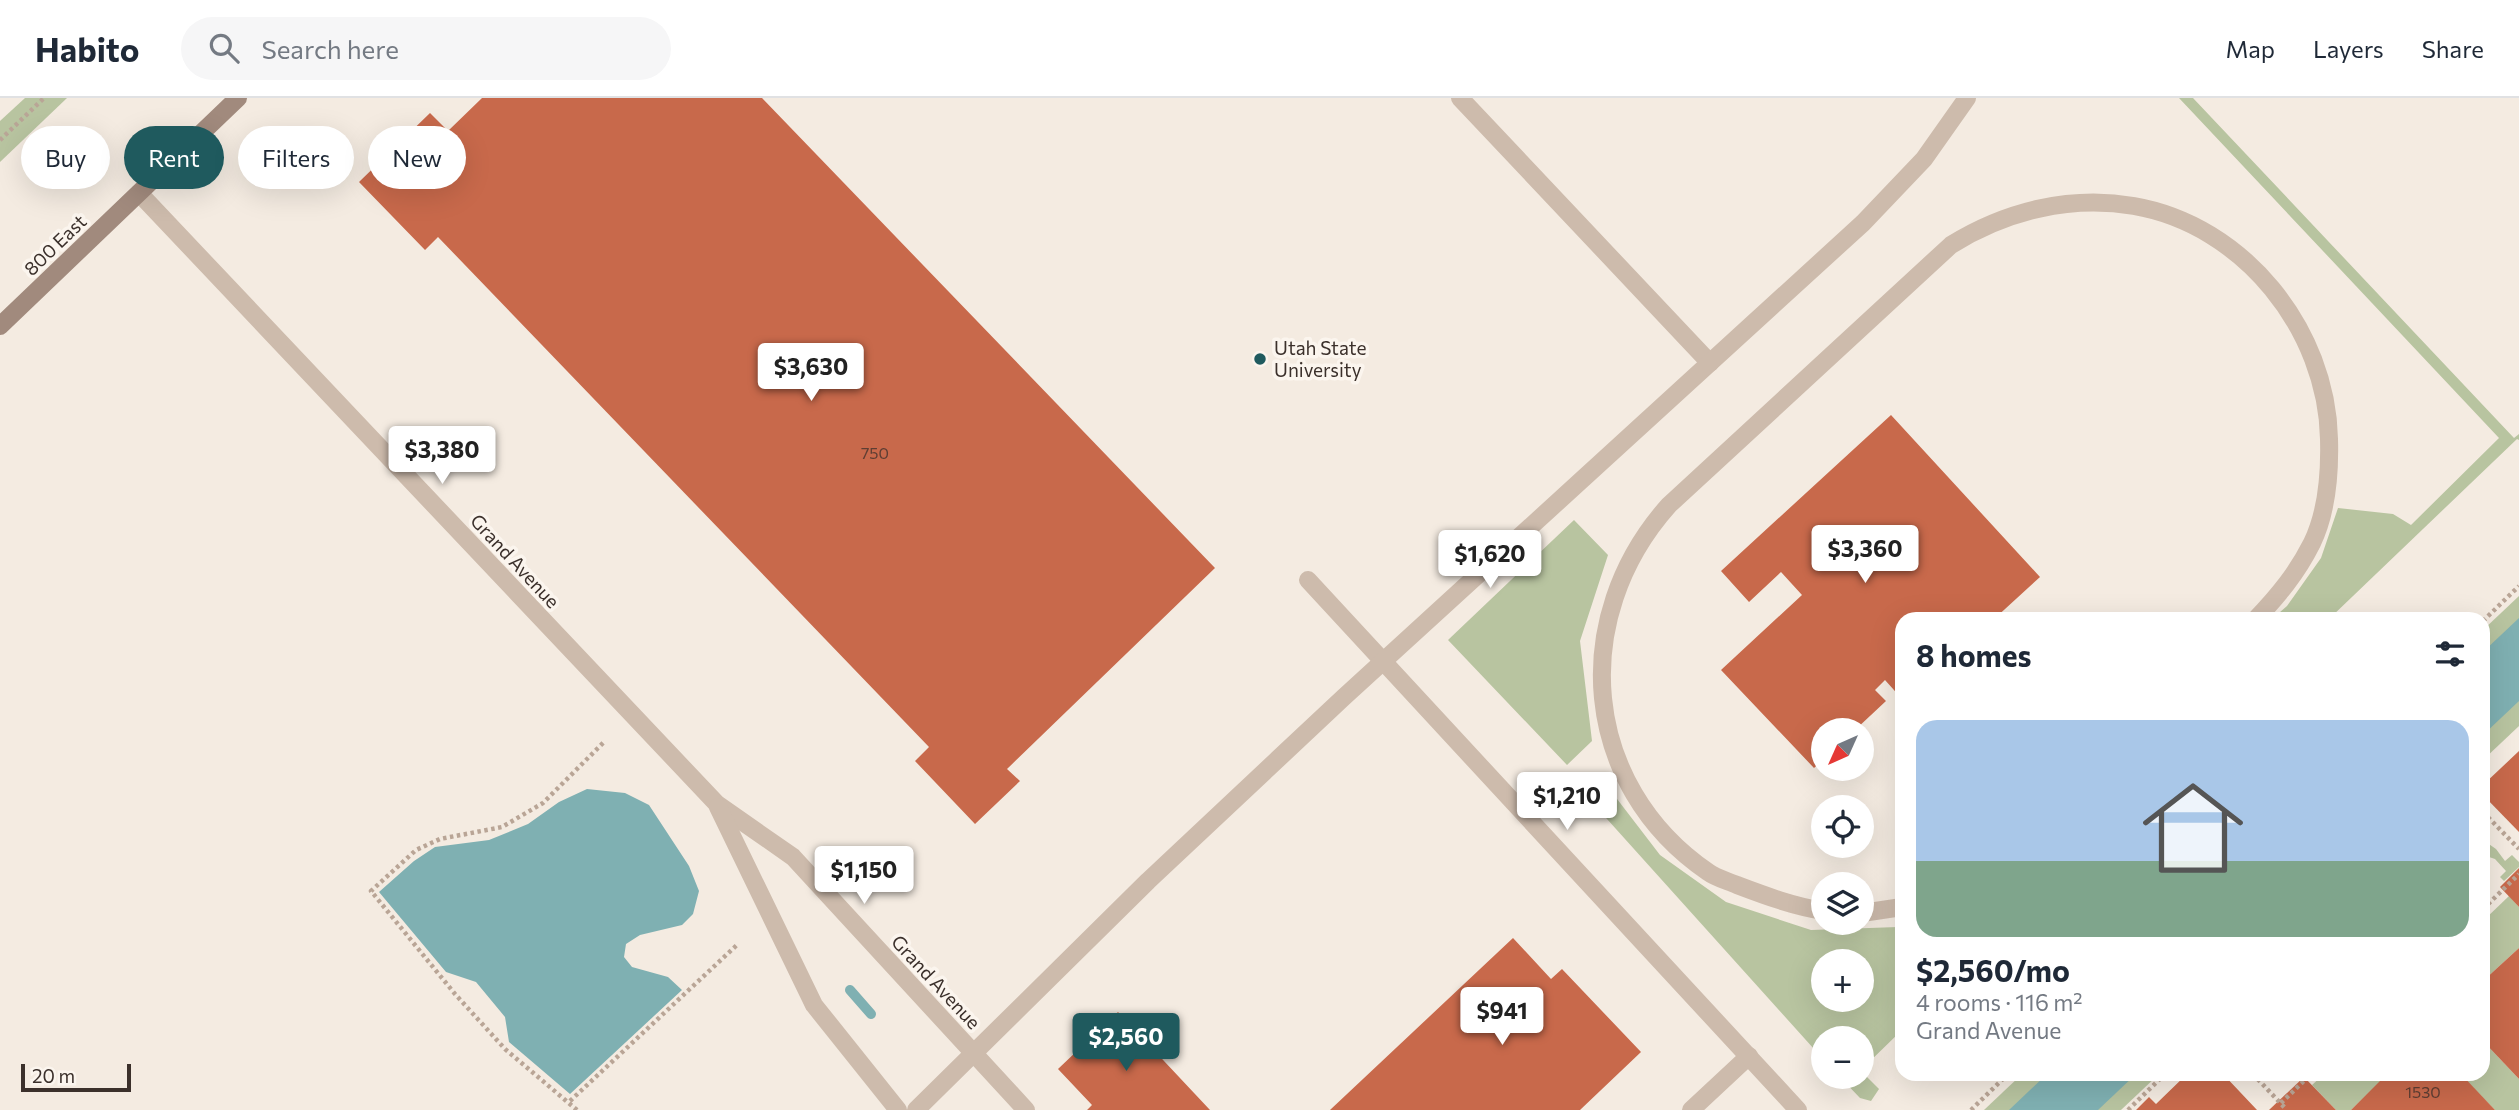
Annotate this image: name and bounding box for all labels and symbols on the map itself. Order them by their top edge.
street label: 800 East [19,209,91,280]
place label: Utah State University [1274,336,1367,381]
pin: $3,630 [754,344,868,403]
marker: Utah State University [1252,351,1268,367]
pin: $3,380 [385,426,499,486]
house number: 750 [861,443,889,462]
street label: Grand Avenue [466,509,565,612]
pin: $3,360 [1808,526,1922,585]
pin: $1,620 [1433,531,1547,590]
north arrow [1811,718,1874,780]
pin: $1,210 [1510,772,1624,832]
pin: $1,150 [807,846,921,906]
street label: Grand Avenue [887,930,986,1033]
pin: $941 [1461,988,1543,1047]
pin: $2,560 [1069,1014,1183,1073]
scale bar [21,1061,131,1093]
house number: 1530 [2405,1082,2441,1101]

